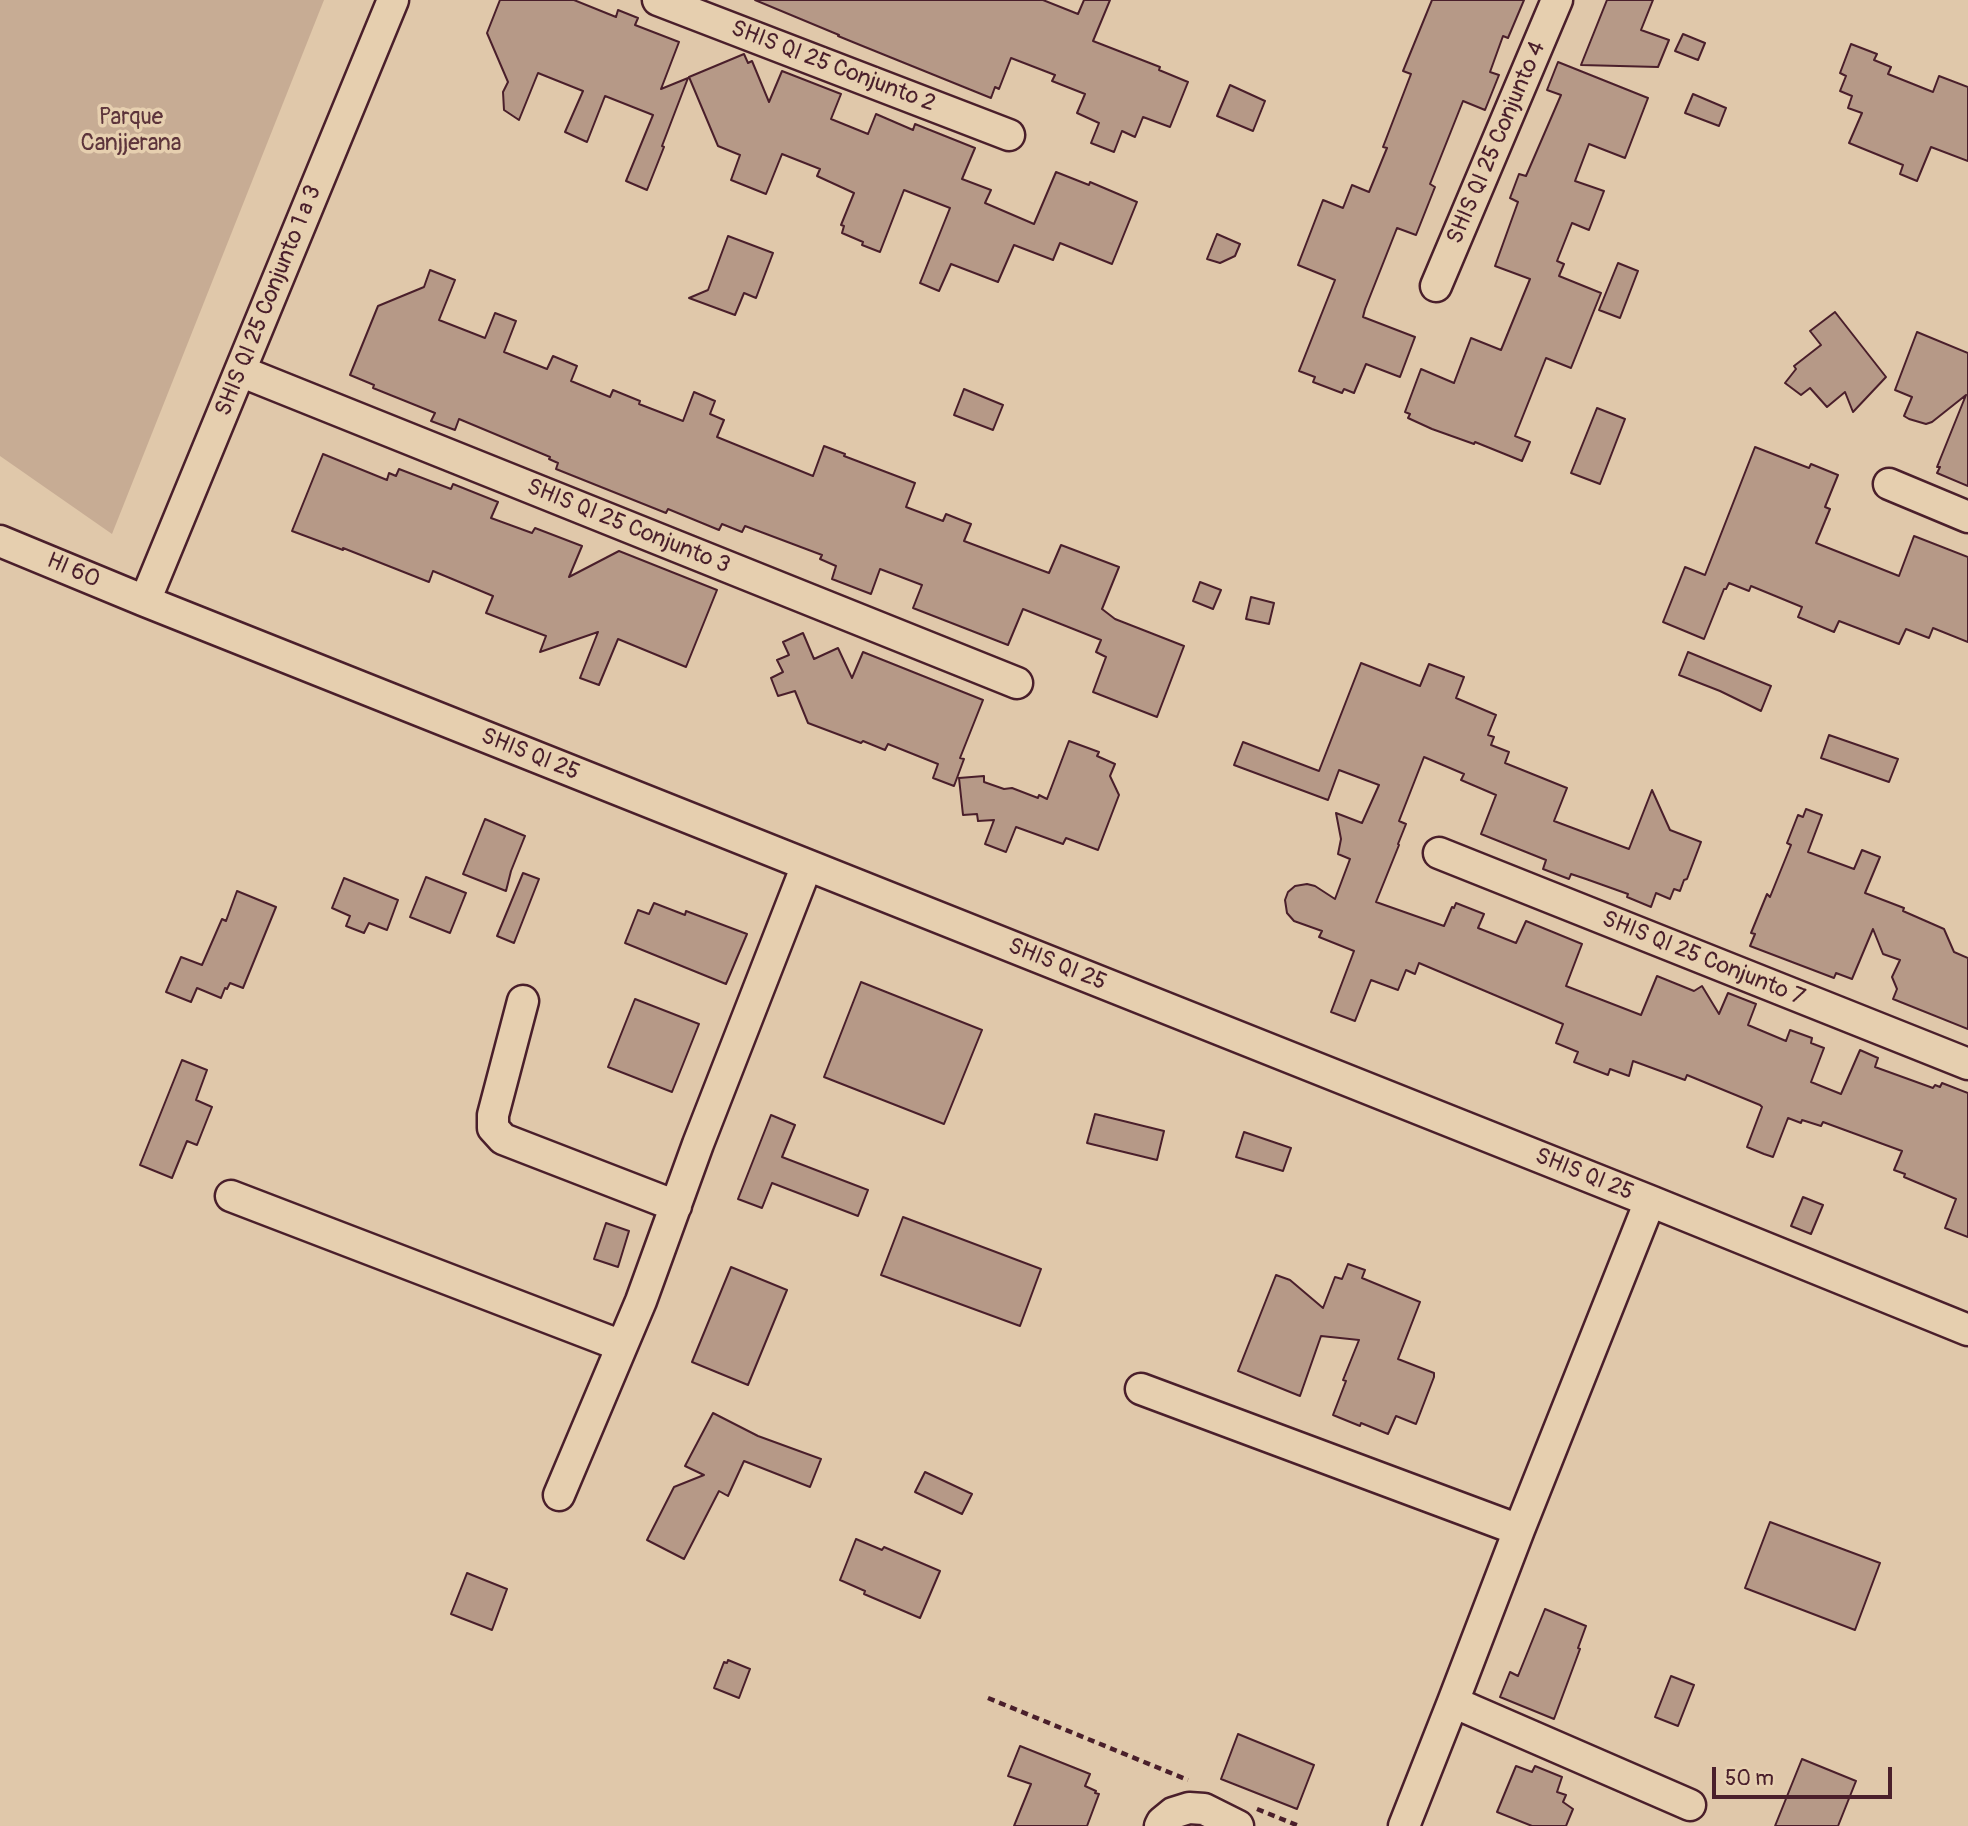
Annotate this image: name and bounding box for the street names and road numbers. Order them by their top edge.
street label: SHIS QI 25 Conjunto 2 [727,15,939,119]
street label: SHIS QI 25 Conjunto 4 [1442,38,1552,248]
street label: SHIS QI 25 Conjunto 1 a 3 [210,182,328,420]
street label: SHIS QI 25 Conjunto 3 [522,474,734,580]
street label: HI 60 [42,548,104,594]
street label: SHIS QI 25 [477,723,583,787]
street label: SHIS QI 25 Conjunto 7 [1598,906,1808,1012]
street label: SHIS QI 25 [1004,933,1110,997]
street label: SHIS QI 25 [1531,1143,1637,1207]

